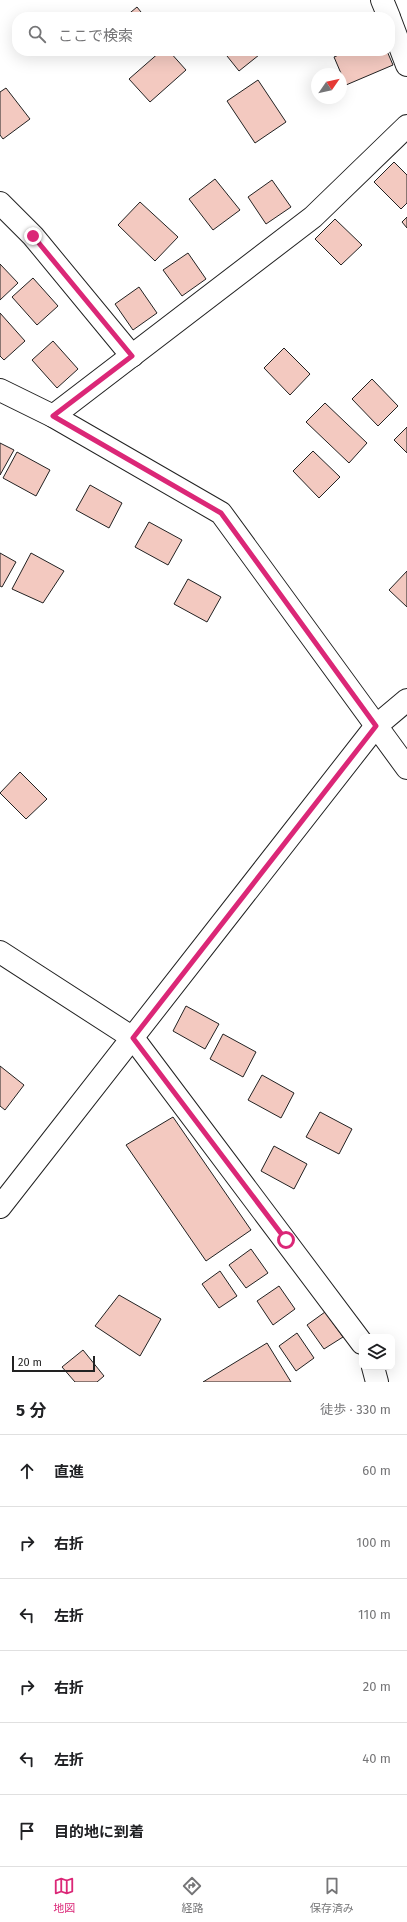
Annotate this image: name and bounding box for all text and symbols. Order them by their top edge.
search box [12,12,395,56]
icon: search [26,23,48,45]
text: ここで検索 [58,27,133,45]
north arrow [311,68,347,104]
route end [24,227,42,245]
route start [277,1231,295,1249]
map controls [359,1334,395,1370]
button: layers [359,1334,395,1370]
scale bar [12,1354,95,1373]
text: 20 m [18,1356,42,1369]
text: 5 分 [16,1400,46,1421]
text: 徒歩 · 330 m [320,1402,391,1417]
icon: ahead [16,1460,38,1482]
text: 直進 [54,1463,84,1481]
text: 60 m [362,1463,391,1478]
icon: right [16,1532,38,1554]
text: 右折 [54,1535,84,1553]
text: 100 m [356,1535,391,1550]
icon: left [16,1604,38,1626]
text: 左折 [54,1607,84,1625]
text: 110 m [358,1607,391,1622]
icon: right [16,1676,38,1698]
text: 右折 [54,1679,84,1697]
text: 20 m [363,1679,391,1694]
icon: left [16,1748,38,1770]
text: 左折 [54,1751,84,1769]
text: 40 m [362,1751,391,1766]
icon: arrive [16,1820,38,1842]
text: 目的地に到着 [54,1823,144,1841]
tab: 地図 [53,1875,75,1915]
tab: 経路 [181,1875,203,1915]
tab: 保存済み [310,1875,354,1915]

